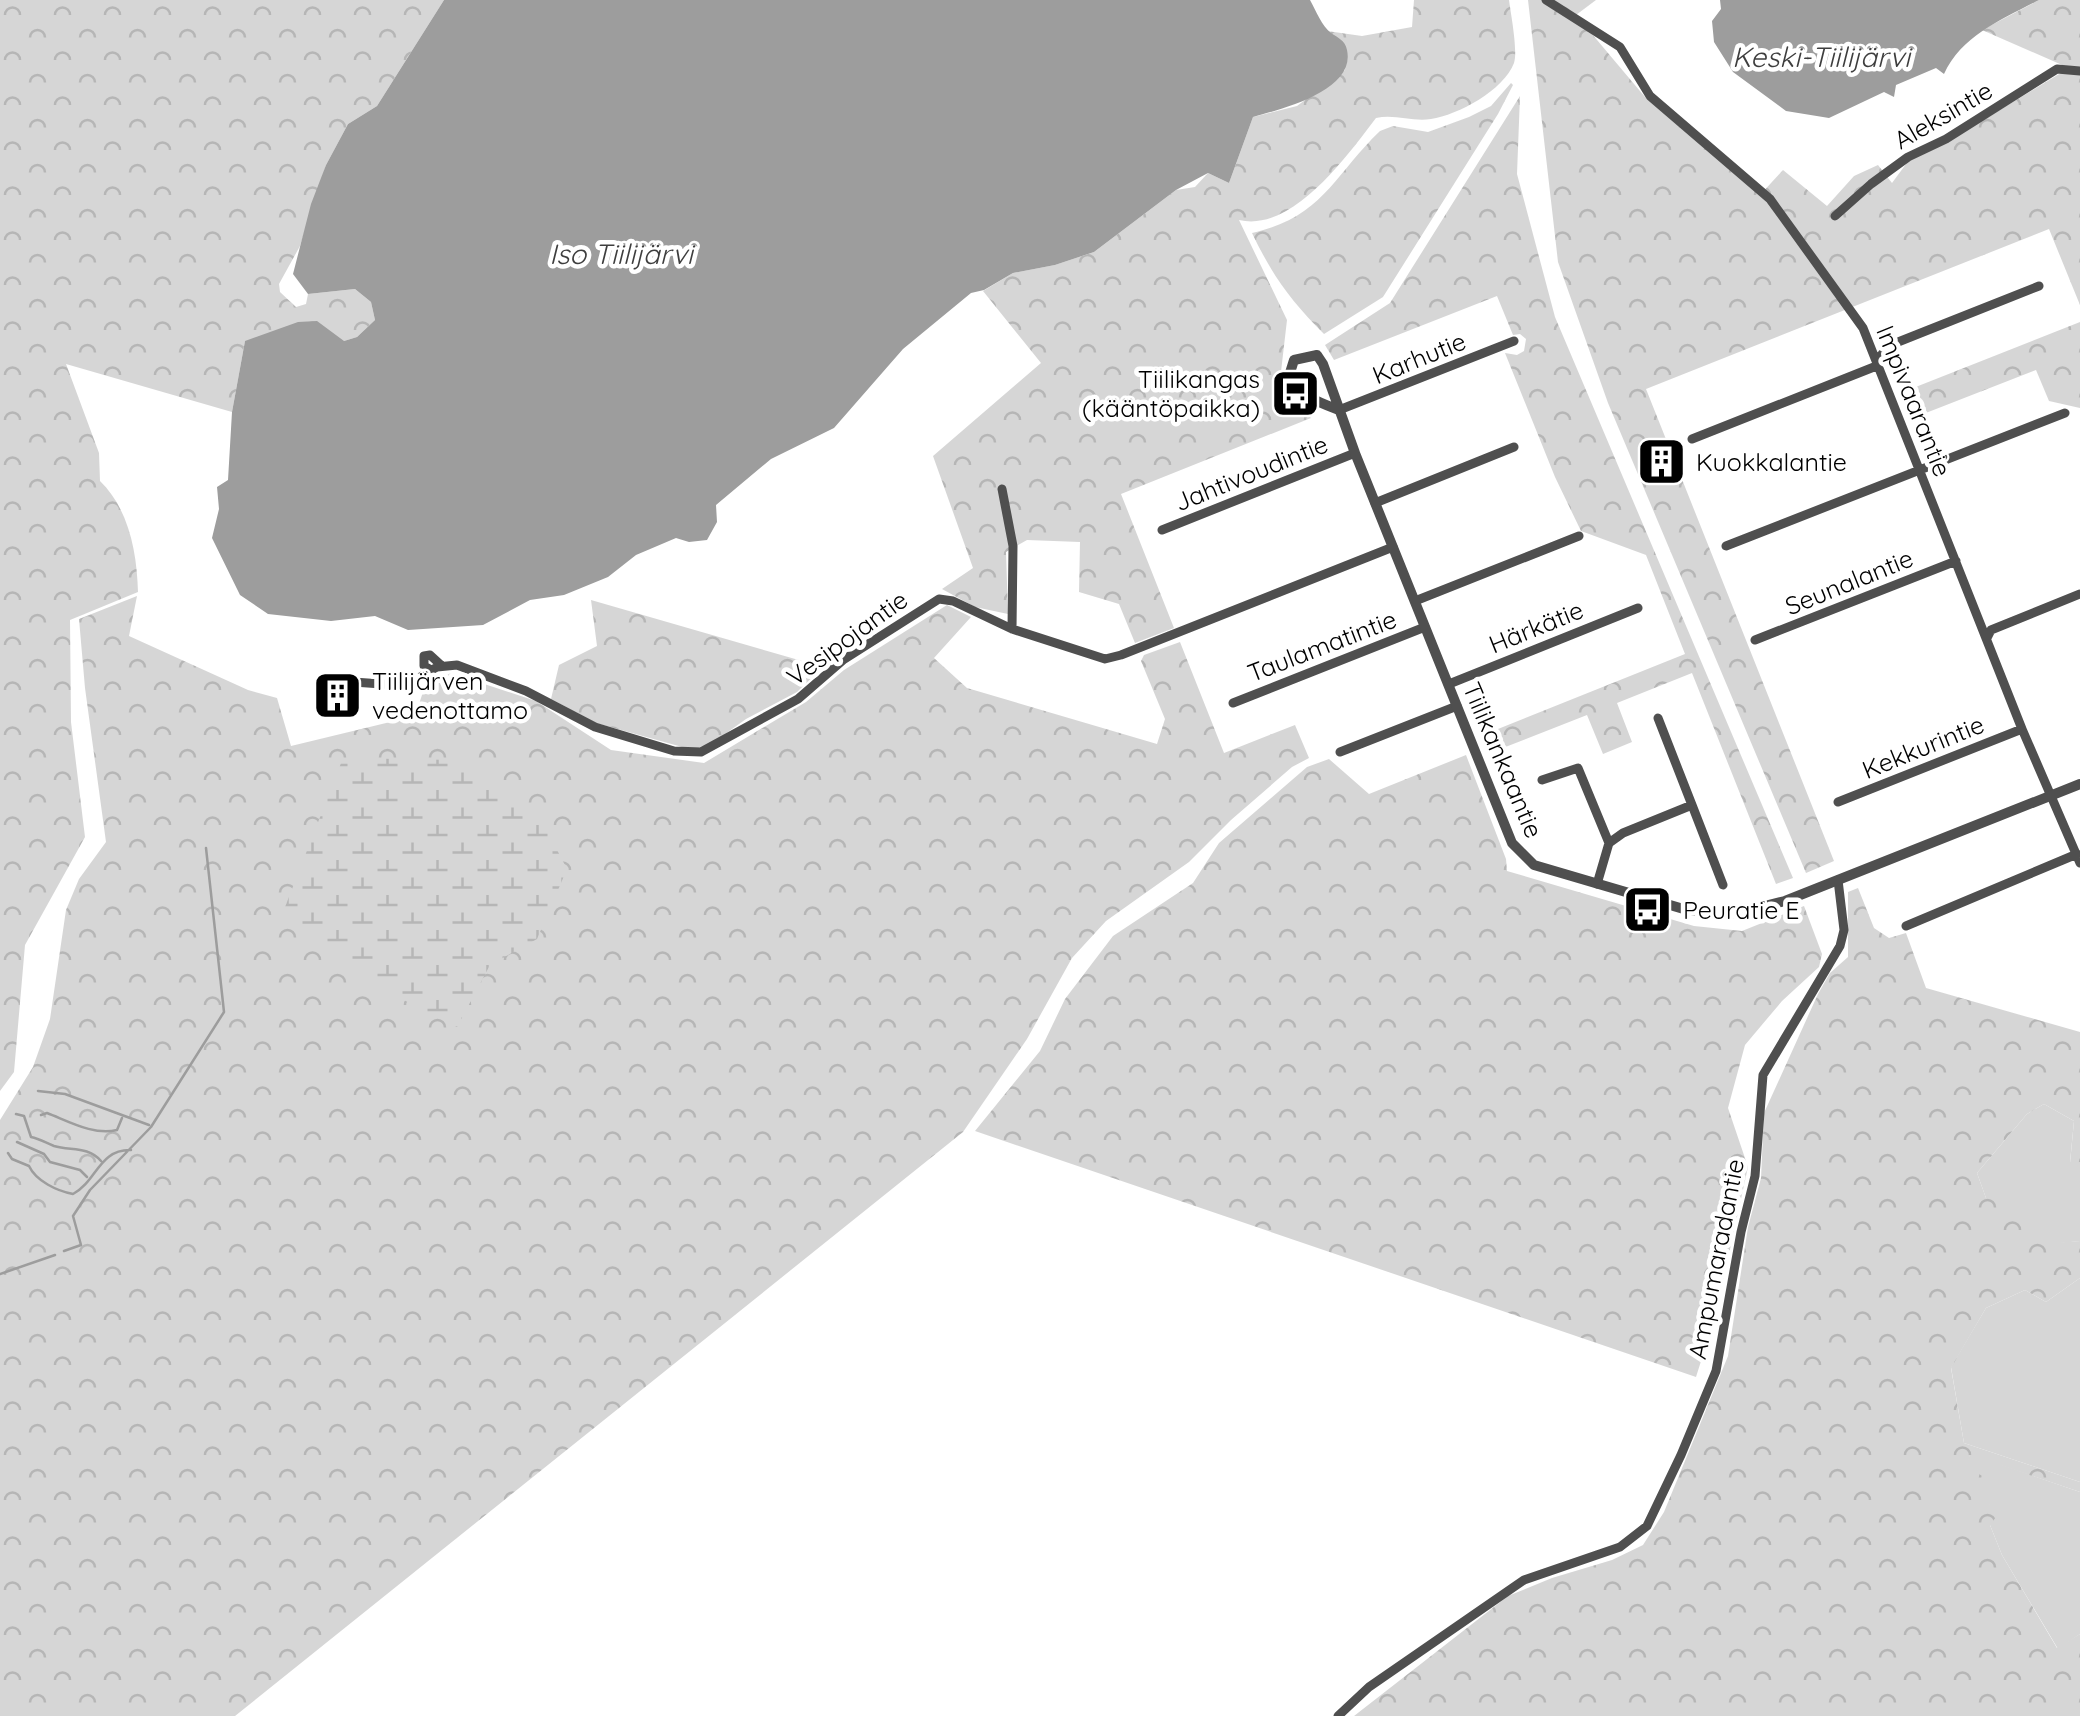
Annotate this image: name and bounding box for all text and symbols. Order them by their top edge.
water label: Keski-Tiilijärvi [1732,39,1913,74]
street label: Aleksintie [1888,74,1997,155]
water label: Iso Tiilijärvi [549,236,696,271]
street label: Impivaarantie [1870,321,1959,481]
street label: Karhutie [1368,325,1470,390]
place label: Tiilikangas (kääntöpaikka) [1082,363,1260,423]
bus stop icon: Tiilikangas (kääntöpaikka) [1269,367,1321,419]
street label: Jahtivoudintie [1170,428,1332,517]
building icon: Kuokkalantie [1635,436,1687,488]
place label: Kuokkalantie [1696,446,1847,477]
street label: Seunalantie [1780,542,1917,621]
street label: Vesipojantie [780,583,913,692]
street label: Härkätie [1484,594,1588,659]
street label: Taulamatintie [1243,603,1401,688]
place label: Tiilijärven vedenottamo [372,665,528,725]
building icon: Tiilijärven vedenottamo [311,669,363,721]
street label: Tiilikankaantie [1457,677,1550,842]
street label: Kekkurintie [1857,708,1988,785]
bus stop icon: Peuratie E [1622,884,1674,936]
place label: Peuratie E [1683,894,1799,925]
street label: Ampumaradantie [1681,1156,1750,1362]

